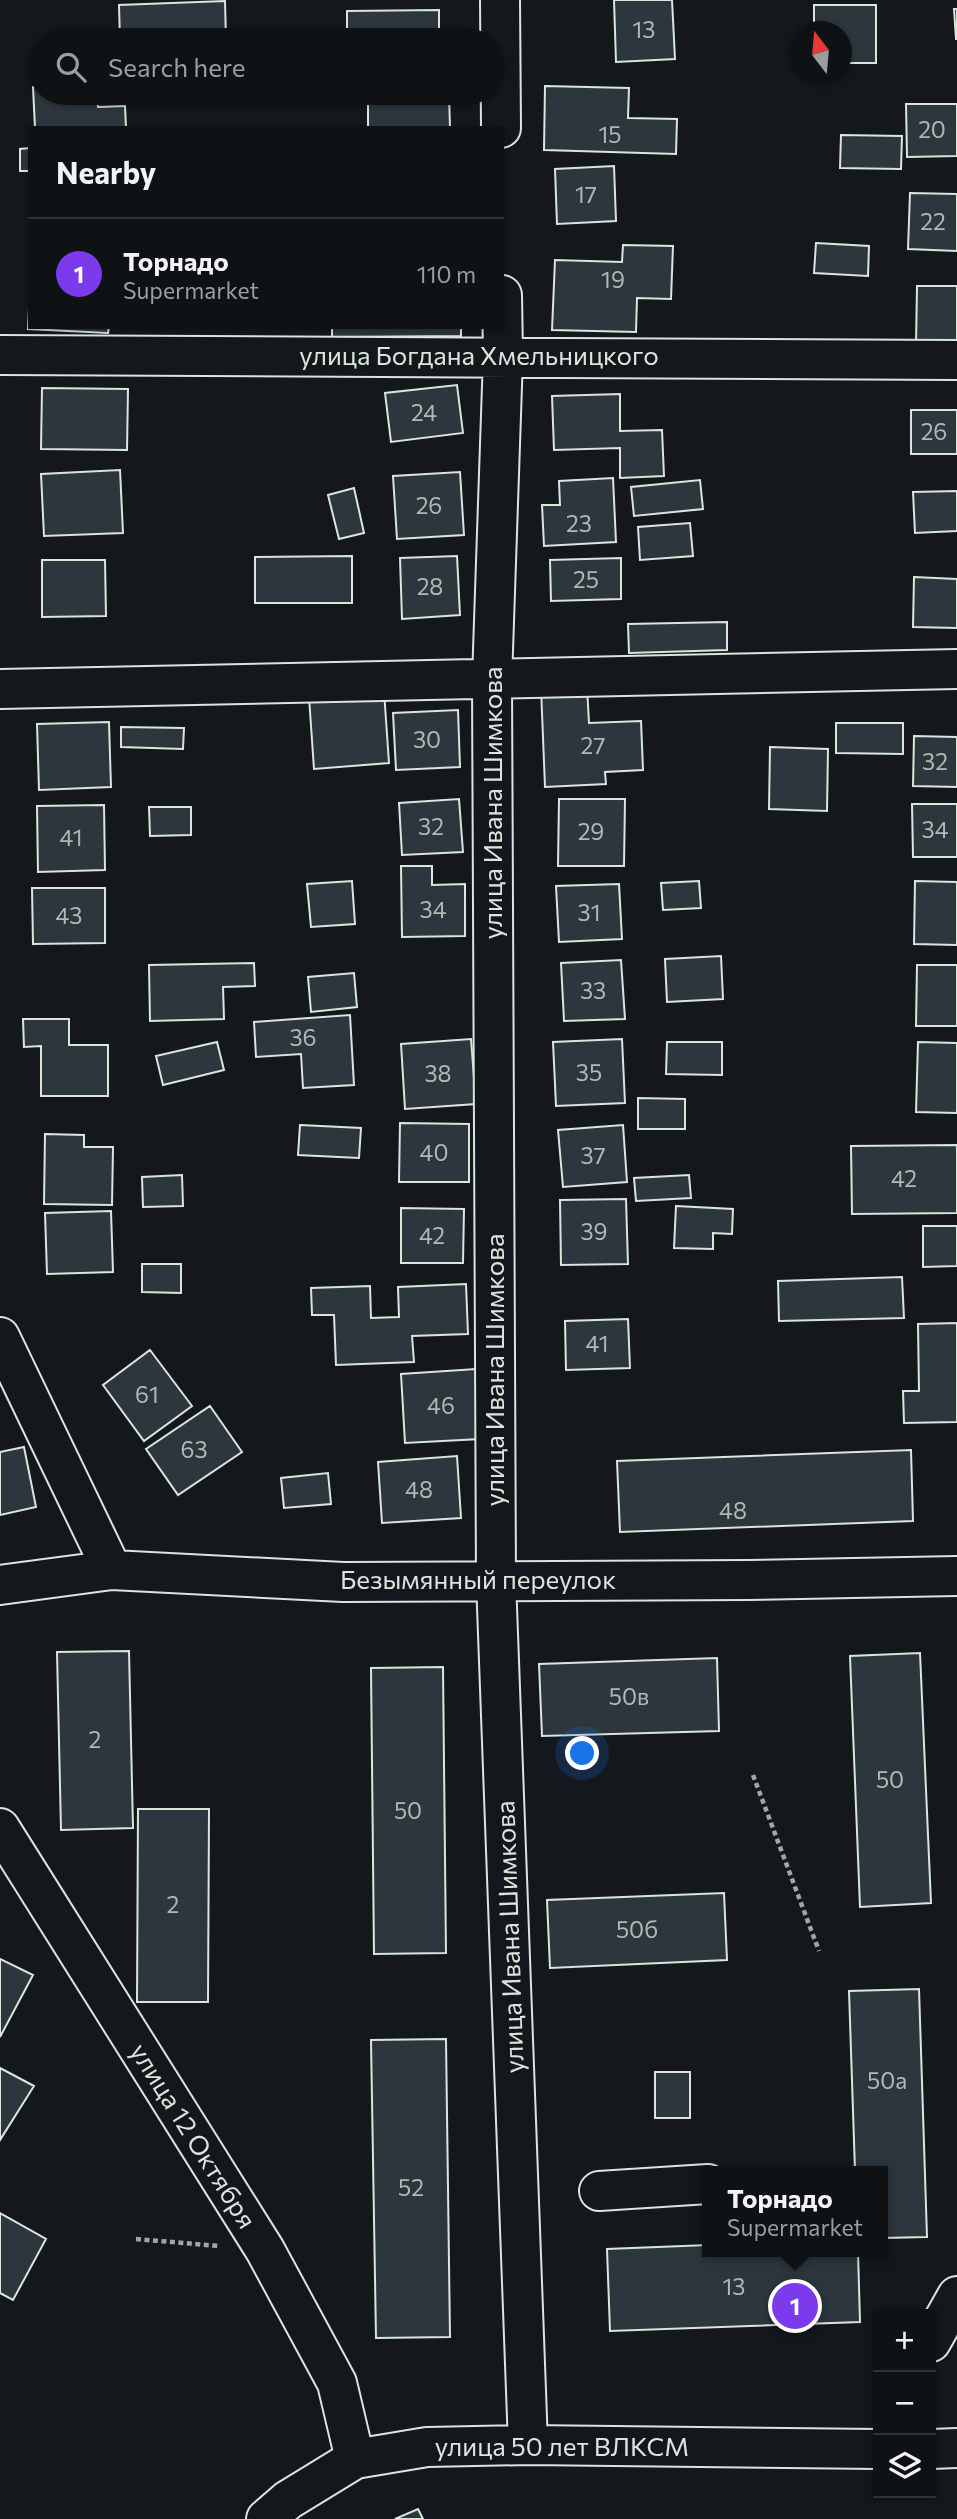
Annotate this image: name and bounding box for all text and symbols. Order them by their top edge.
house number: 13 [633,15,655,43]
north arrow [789,21,852,84]
search box [28,28,504,105]
icon: search [52,48,90,86]
text: Search here [108,51,246,82]
house number: 20 [918,115,946,143]
house number: 15 [598,120,622,148]
text: Nearby [56,153,156,190]
house number: 17 [575,180,597,208]
house number: 22 [920,207,946,235]
text: Торнадо [123,245,229,276]
text: 1 [74,260,84,288]
text: 110 m [417,260,476,288]
house number: 19 [601,265,625,293]
text: Supermarket [123,276,259,304]
street label: улица Богдана Хмельницкого [299,339,659,370]
house number: 24 [411,398,437,426]
house number: 26 [921,417,947,445]
house number: 26 [416,491,442,519]
house number: 23 [566,509,592,537]
house number: 25 [573,565,599,593]
house number: 28 [417,572,443,600]
street label: улица Ивана Шимкова [476,667,507,939]
house number: 30 [413,725,441,753]
house number: 27 [581,731,605,759]
house number: 32 [922,747,948,775]
house number: 32 [418,812,444,840]
house number: 34 [922,815,949,843]
house number: 29 [578,817,604,845]
house number: 41 [60,823,82,851]
house number: 34 [420,895,447,923]
house number: 31 [578,898,600,926]
house number: 43 [56,901,82,929]
house number: 33 [580,976,606,1004]
house number: 36 [289,1023,317,1051]
house number: 35 [576,1058,602,1086]
house number: 38 [424,1059,452,1087]
house number: 40 [420,1138,448,1166]
house number: 37 [580,1141,606,1169]
house number: 42 [891,1164,917,1192]
house number: 39 [580,1217,608,1245]
house number: 42 [419,1221,445,1249]
street label: улица Ивана Шимкова [478,1234,509,1506]
house number: 41 [586,1329,608,1357]
house number: 61 [135,1380,159,1408]
house number: 46 [427,1391,455,1419]
house number: 63 [180,1435,208,1463]
house number: 48 [405,1475,433,1503]
house number: 48 [719,1496,747,1524]
street label: Безымянный переулок [340,1563,616,1594]
house number: 50в [609,1682,649,1710]
house number: 2 [89,1725,101,1753]
your location [565,1736,599,1770]
house number: 50 [876,1765,904,1793]
house number: 50 [394,1796,422,1824]
street label: улица Ивана Шимкова [488,1800,529,2074]
house number: 2 [167,1890,179,1918]
house number: 50б [616,1915,658,1943]
street label: улица 12 Октября [125,2037,264,2233]
house number: 50а [867,2066,907,2094]
popup [702,2166,888,2257]
house number: 52 [398,2173,424,2201]
text: Торнадо [727,2182,833,2213]
text: Supermarket [727,2213,863,2241]
house number: 13 [723,2272,745,2300]
pin: 1 [772,2280,818,2332]
map controls [873,2309,936,2498]
button: + [873,2309,936,2372]
button: − [873,2372,936,2435]
street label: улица 50 лет ВЛКСМ [435,2430,689,2461]
button: layers [873,2435,936,2498]

